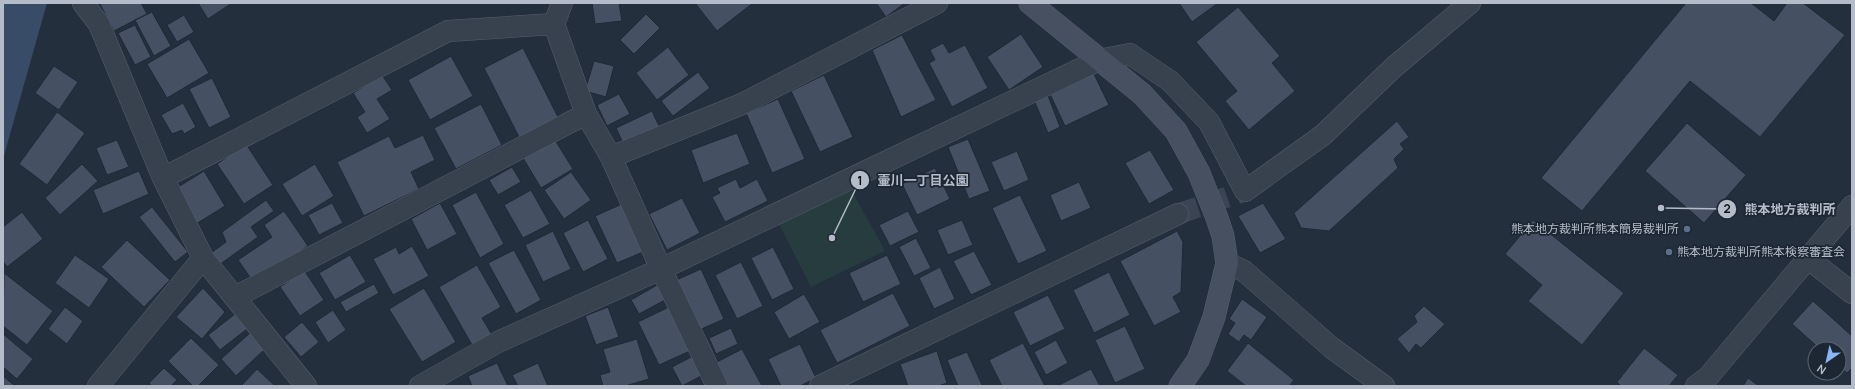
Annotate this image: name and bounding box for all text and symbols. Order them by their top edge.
callout: 壷川一丁目公園 [850,168,977,193]
text: 壷川一丁目公園 [877,171,969,189]
text: 1 [857,172,863,189]
callout: 熊本地方裁判所 [1717,197,1844,222]
text: 2 [1723,200,1731,217]
text: 熊本地方裁判所 [1744,200,1836,218]
place label: 熊本地方裁判所熊本簡易裁判所 [1511,220,1679,237]
marker: 熊本地方裁判所熊本簡易裁判所 [1682,224,1692,234]
place label: 熊本地方裁判所熊本検察審査会 [1677,243,1845,260]
marker: 熊本地方裁判所熊本検察審査会 [1664,247,1674,257]
north arrow [1807,341,1847,381]
text: N [1814,361,1829,378]

